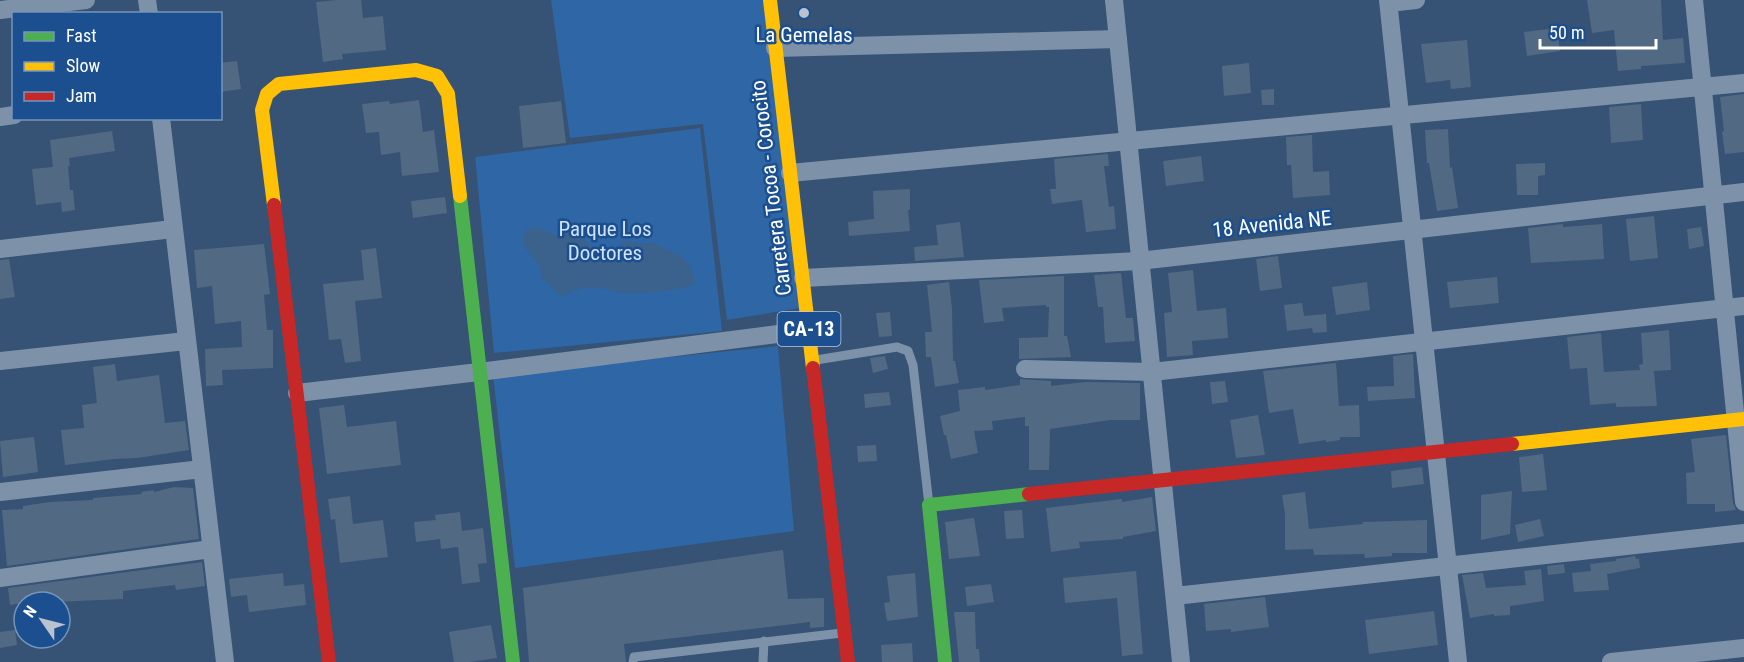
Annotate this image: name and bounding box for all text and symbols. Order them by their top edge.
marker: La Gemelas [797,6,811,20]
legend [12,12,222,120]
scale bar [1540,12,1656,50]
text: 50 m [1549,22,1584,43]
place label: La Gemelas [755,23,853,47]
text: Fast [66,25,97,46]
text: Slow [66,55,101,76]
street label: Carretera Tocoa - Corocito [746,79,796,297]
text: Jam [66,85,97,106]
street label: 18 Avenida NE [1211,206,1333,242]
park label: Parque Los Doctores [558,217,652,265]
road number: CA-13 [778,312,840,346]
north arrow [12,590,72,650]
text: N [20,602,41,621]

